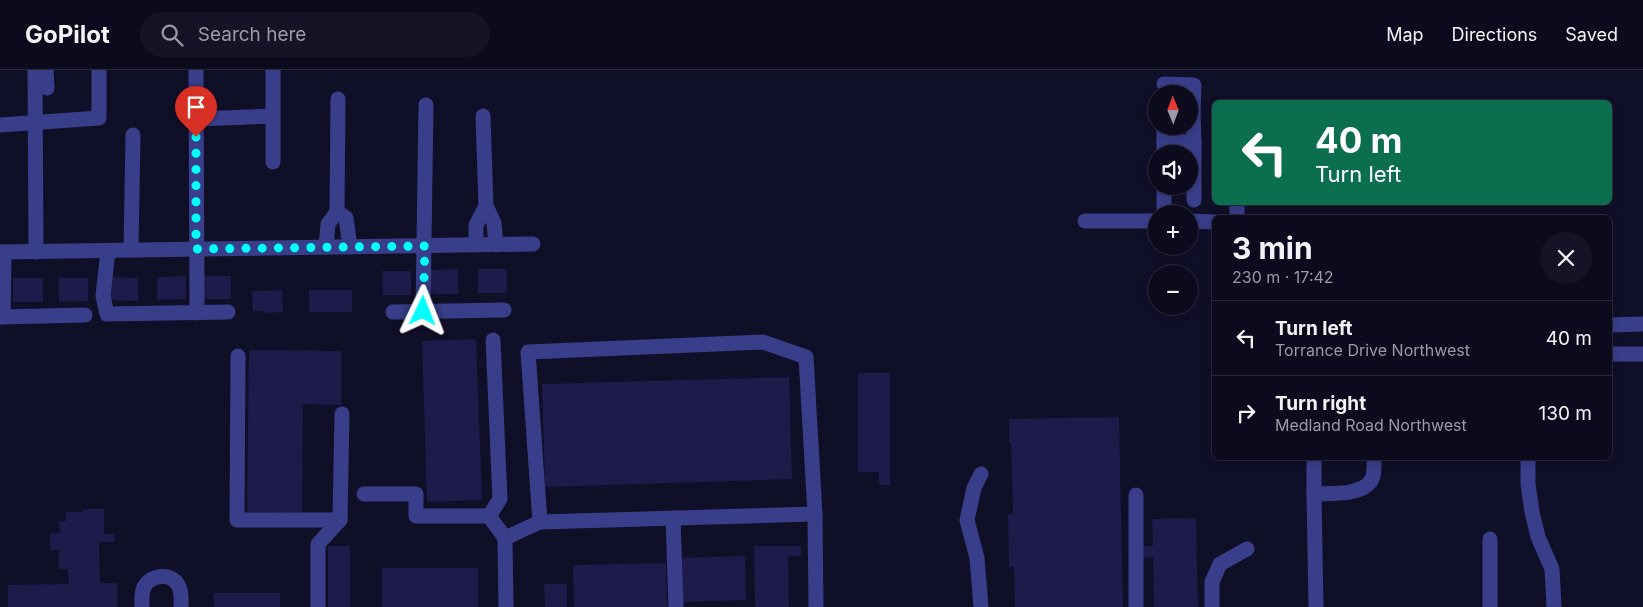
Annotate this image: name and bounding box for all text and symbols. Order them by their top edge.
search box [140,12,490,57]
text: GoPilot [25,20,110,49]
icon: search [158,21,186,49]
text: Search here [198,23,306,46]
text: Map [1386,24,1424,45]
text: Directions [1452,24,1537,45]
text: Saved [1565,24,1618,45]
north arrow [1148,85,1198,135]
map controls [1148,85,1198,315]
pin [175,86,217,137]
icon: arrive [182,93,210,121]
text: 40 m [1315,119,1403,161]
icon: left [1232,120,1297,185]
button: sound [1148,145,1198,195]
text: Turn left [1315,161,1401,187]
button: + [1148,205,1198,255]
text: 3 min [1232,230,1313,266]
button: close [1540,232,1592,284]
button: − [1148,265,1198,315]
text: 230 m · 17:42 [1232,267,1334,287]
position arrow [396,284,448,336]
text: Turn left [1275,317,1353,340]
icon: left [1232,324,1260,352]
text: 40 m [1546,327,1592,350]
text: Torrance Drive Northwest [1275,340,1470,360]
text: Turn right [1275,392,1366,415]
icon: right [1232,399,1260,427]
text: 130 m [1539,402,1592,425]
text: Medland Road Northwest [1275,415,1467,435]

